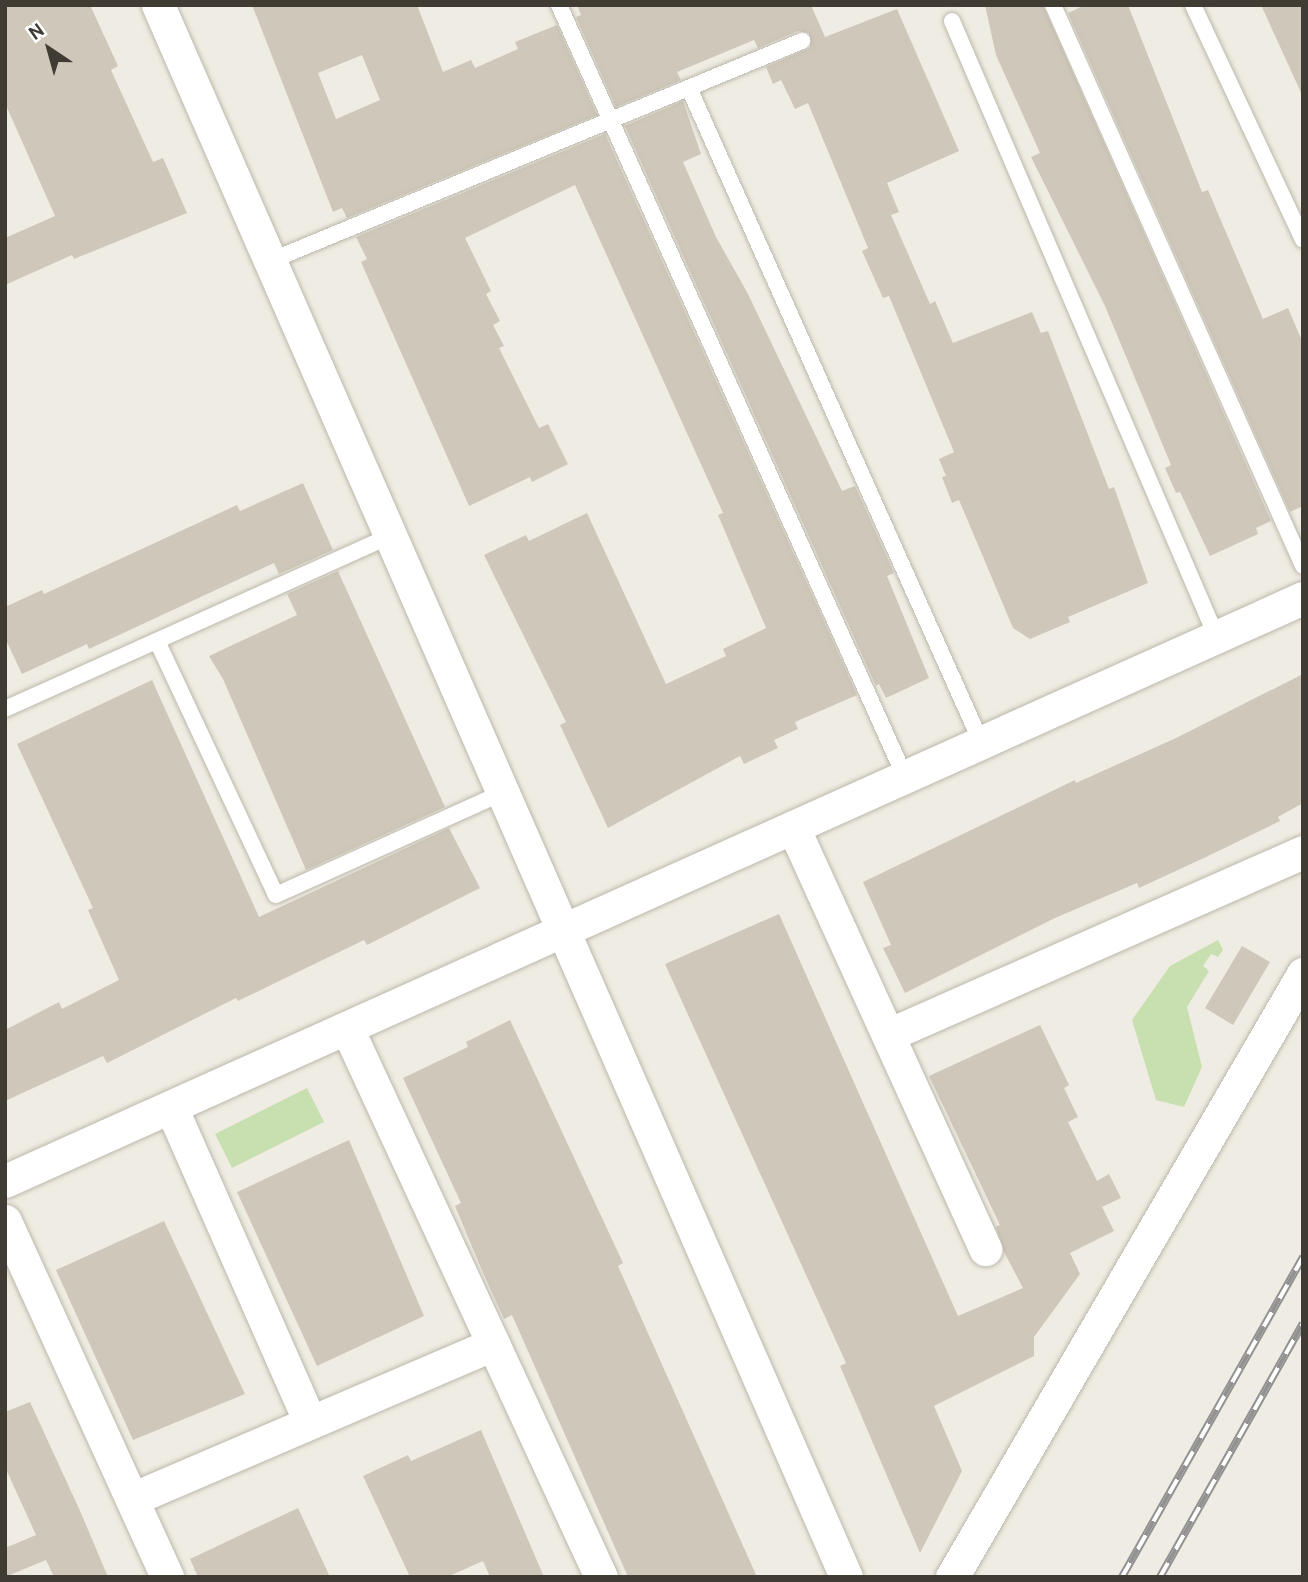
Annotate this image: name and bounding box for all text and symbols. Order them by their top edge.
north arrow [14,14,84,84]
text: N [24,18,49,45]

